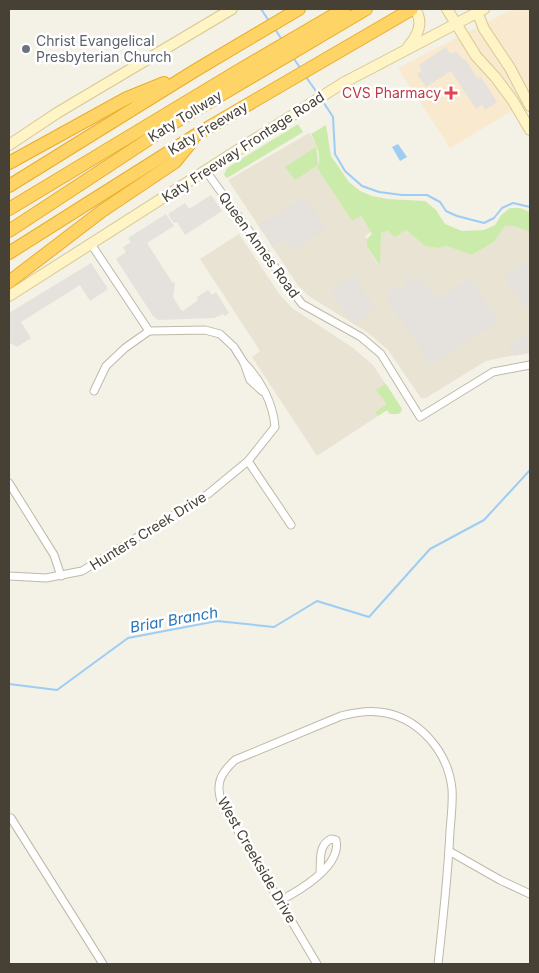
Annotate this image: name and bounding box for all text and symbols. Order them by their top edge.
place label: Christ Evangelical Presbyterian Church [36,32,172,65]
marker: Christ Evangelical Presbyterian Church [20,43,32,55]
place label: CVS Pharmacy [342,84,441,101]
street label: Katy Tollway [145,86,225,145]
marker: CVS Pharmacy [445,87,457,99]
street label: Katy Freeway Frontage Road [158,88,327,206]
street label: Katy Freeway [165,97,251,158]
street label: Queen Annes Road [215,188,304,301]
street label: Hunters Creek Drive [86,488,209,573]
water label: Briar Branch [128,602,220,637]
street label: West Creekside Drive [214,794,300,926]

